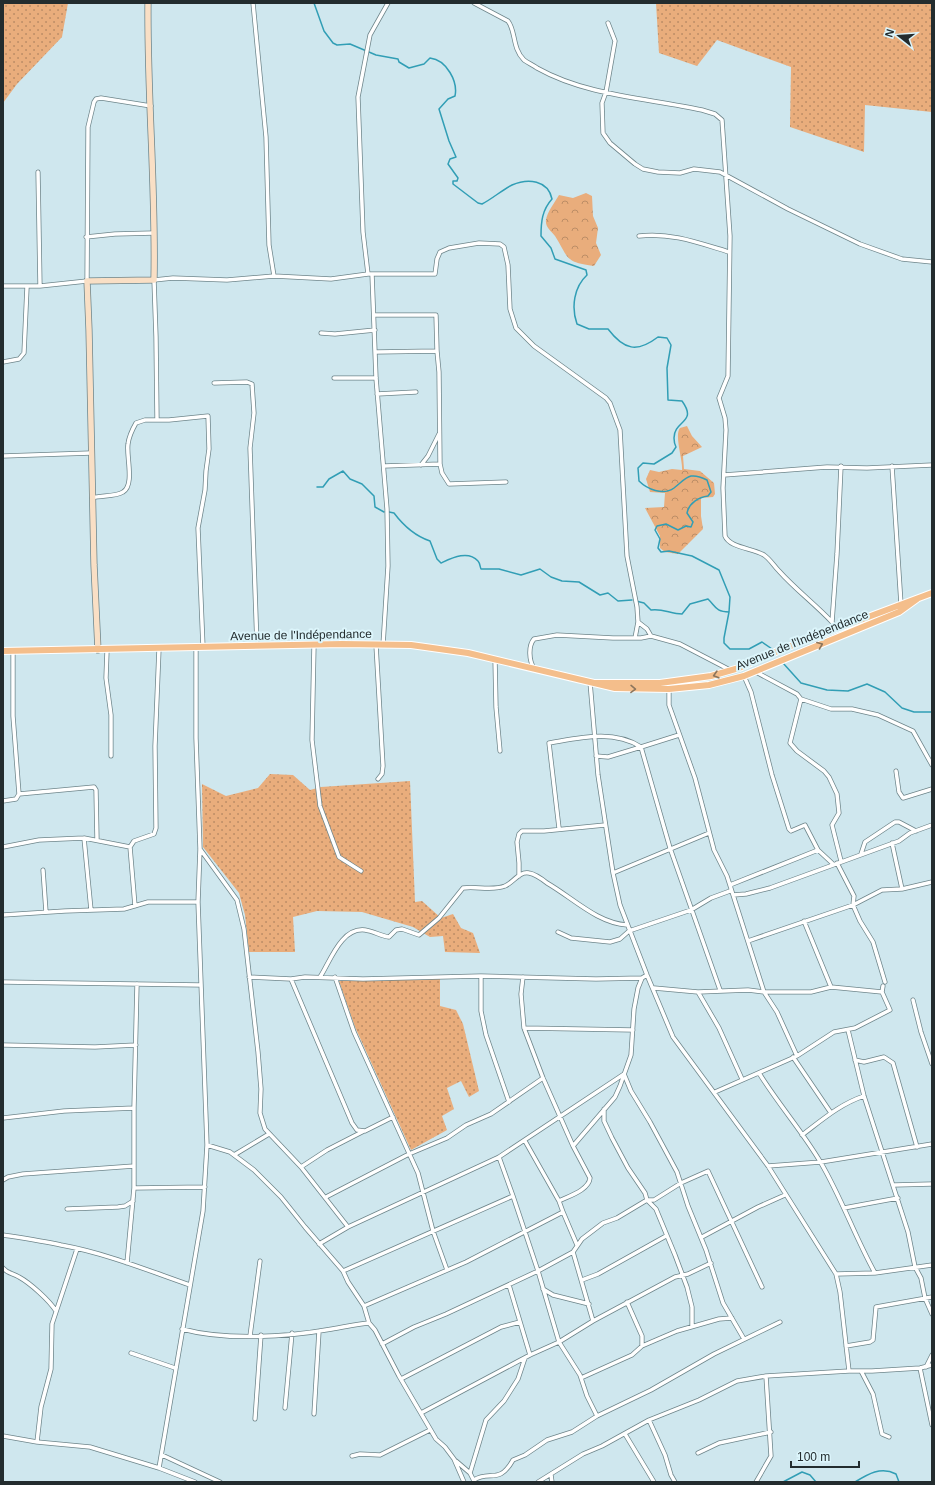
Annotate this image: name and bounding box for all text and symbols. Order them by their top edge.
north arrow [879,16,919,56]
text: N [883,27,896,39]
street label: Avenue de l'Indépendance [734,607,871,673]
street label: Avenue de l'Indépendance [230,627,372,643]
one-way arrow [817,641,824,649]
one-way arrow [713,670,719,678]
one-way arrow [630,685,636,693]
scale bar [791,1443,859,1469]
text: 100 m [797,1450,830,1464]

